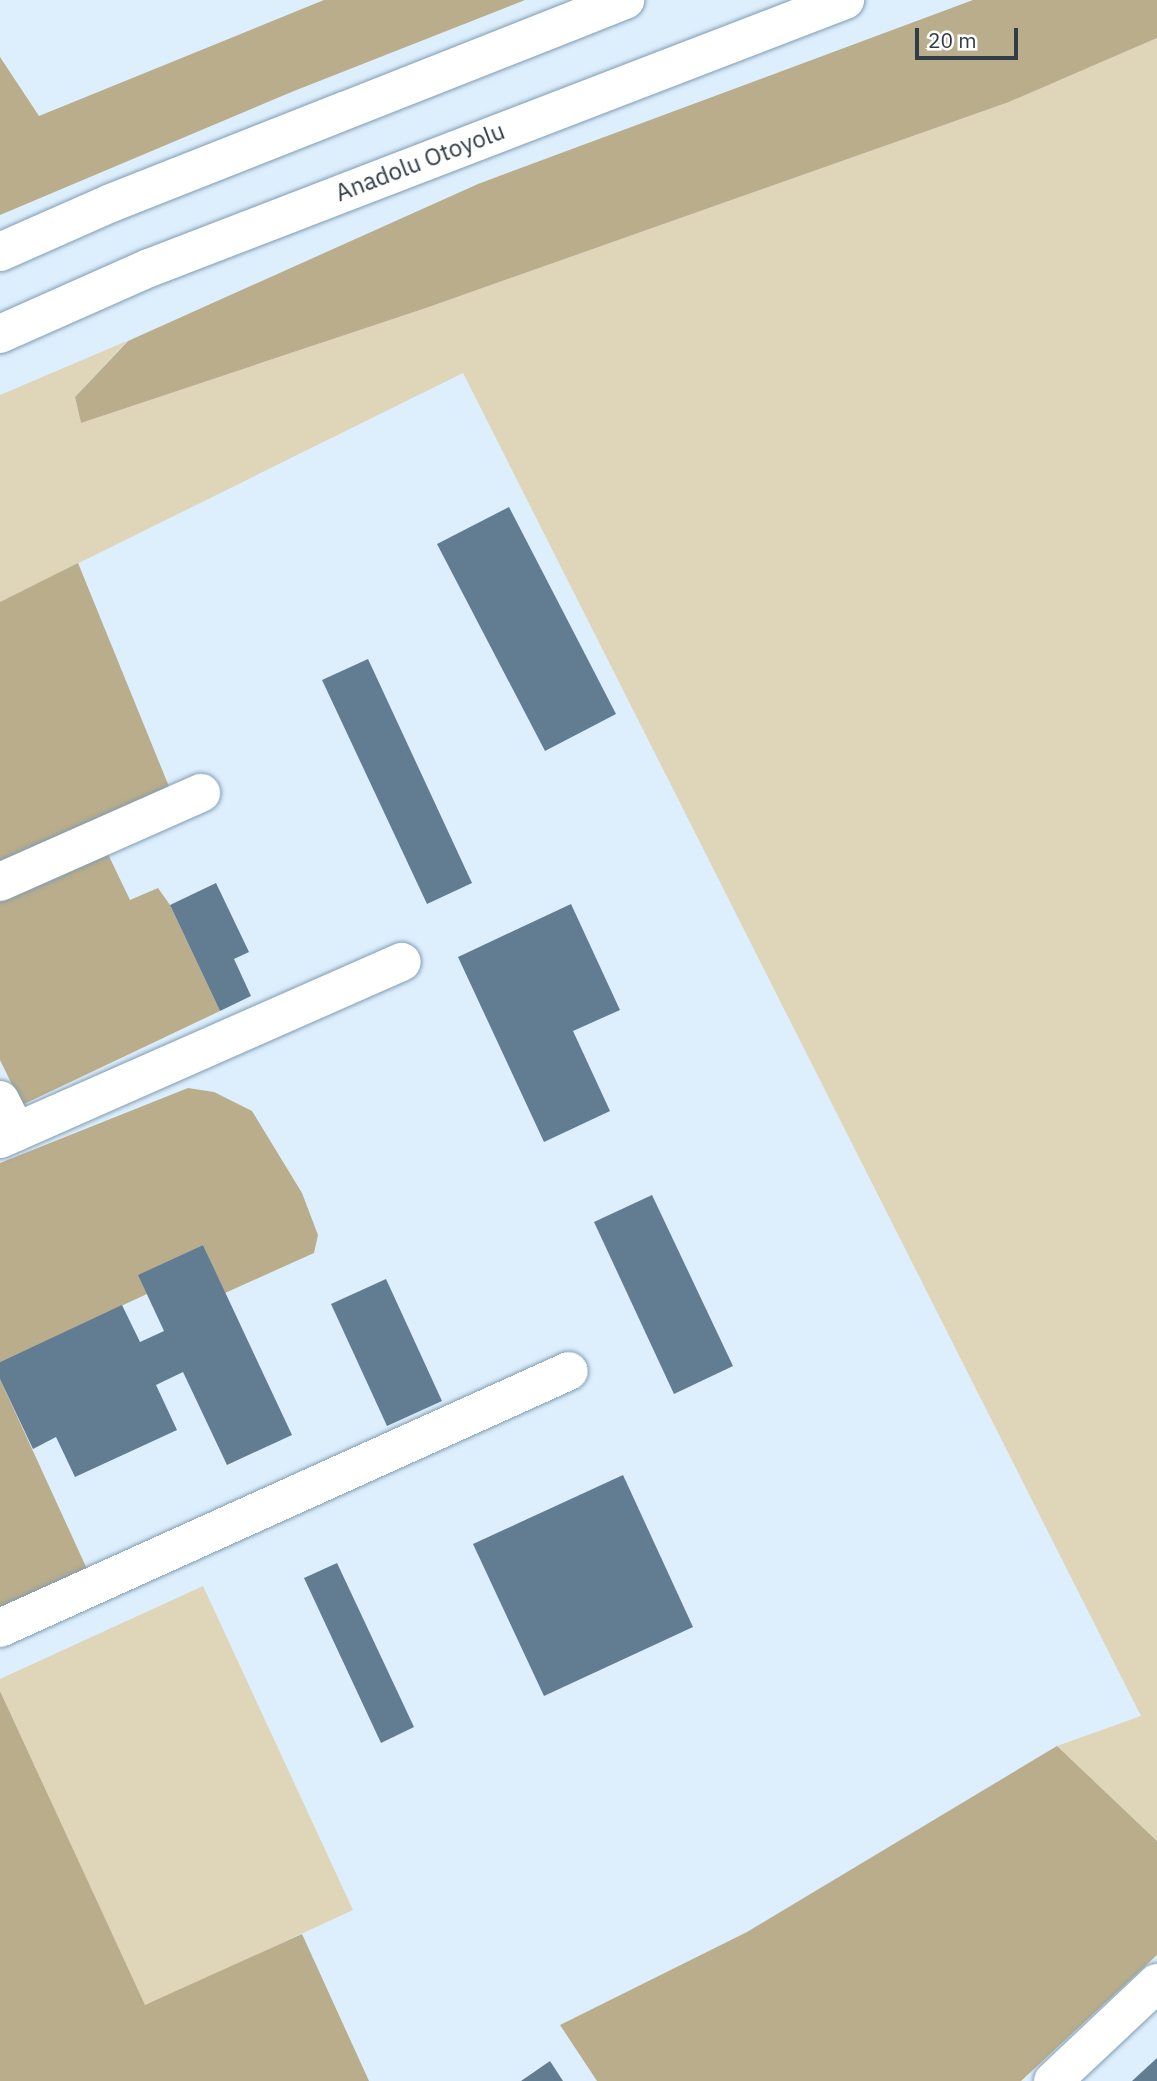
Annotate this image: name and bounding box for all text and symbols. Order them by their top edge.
scale bar [919,14,1022,58]
text: 20 m [928,26,977,54]
street label: Anadolu Otoyolu [331,116,509,208]

